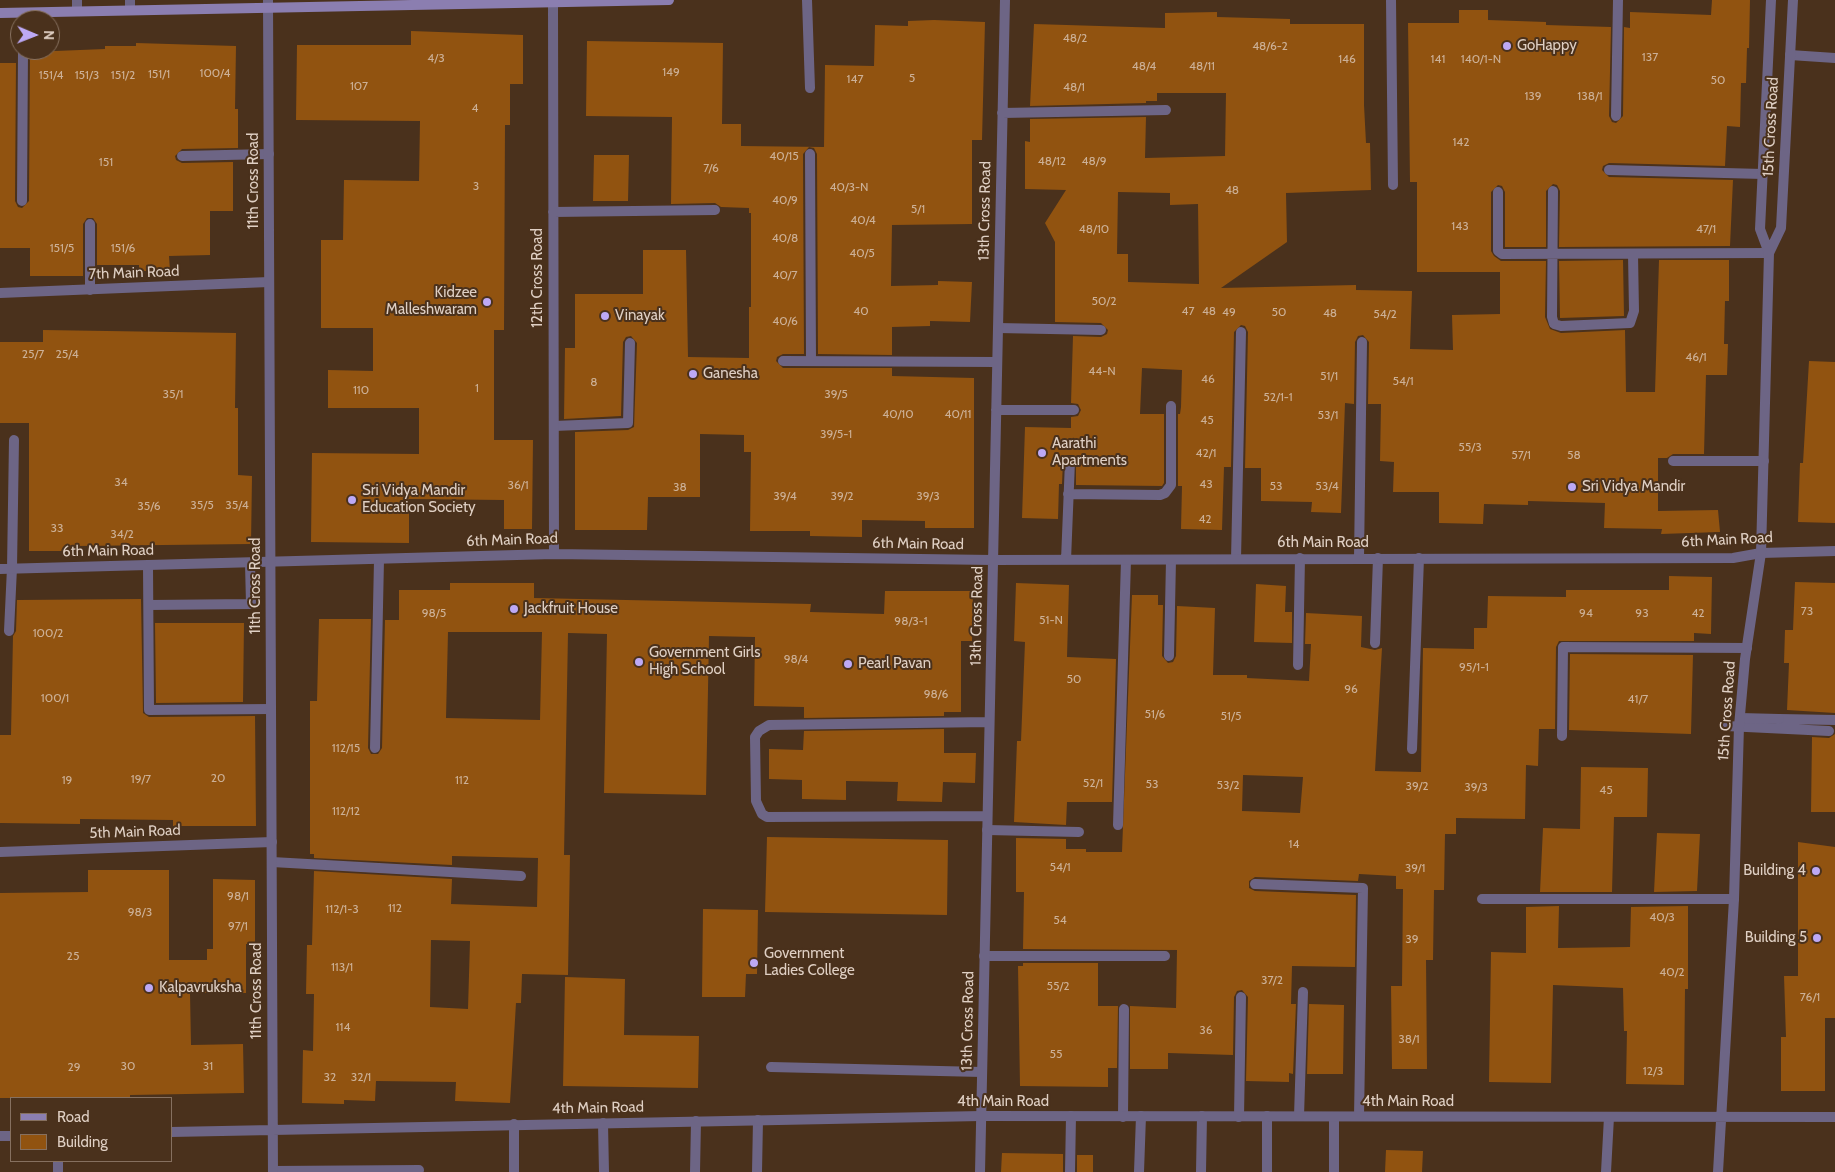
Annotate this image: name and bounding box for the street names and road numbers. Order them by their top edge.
street label: 15th Cross Road [1759,77,1783,177]
street label: 11th Cross Road [245,133,263,229]
street label: 13th Cross Road [975,161,995,261]
street label: 12th Cross Road [529,228,547,328]
street label: 7th Main Road [88,262,180,284]
street label: 6th Main Road [466,529,558,551]
street label: 6th Main Road [1681,529,1773,551]
street label: 6th Main Road [872,534,964,554]
street label: 6th Main Road [1277,534,1369,552]
street label: 11th Cross Road [247,538,265,634]
street label: 6th Main Road [62,541,154,561]
street label: 13th Cross Road [967,566,987,666]
street label: 15th Cross Road [1715,661,1739,761]
street label: 5th Main Road [89,821,181,843]
street label: 11th Cross Road [248,943,266,1039]
street label: 13th Cross Road [958,971,978,1071]
street label: 4th Main Road [957,1093,1049,1111]
street label: 4th Main Road [1362,1093,1454,1111]
street label: 4th Main Road [552,1098,644,1118]

